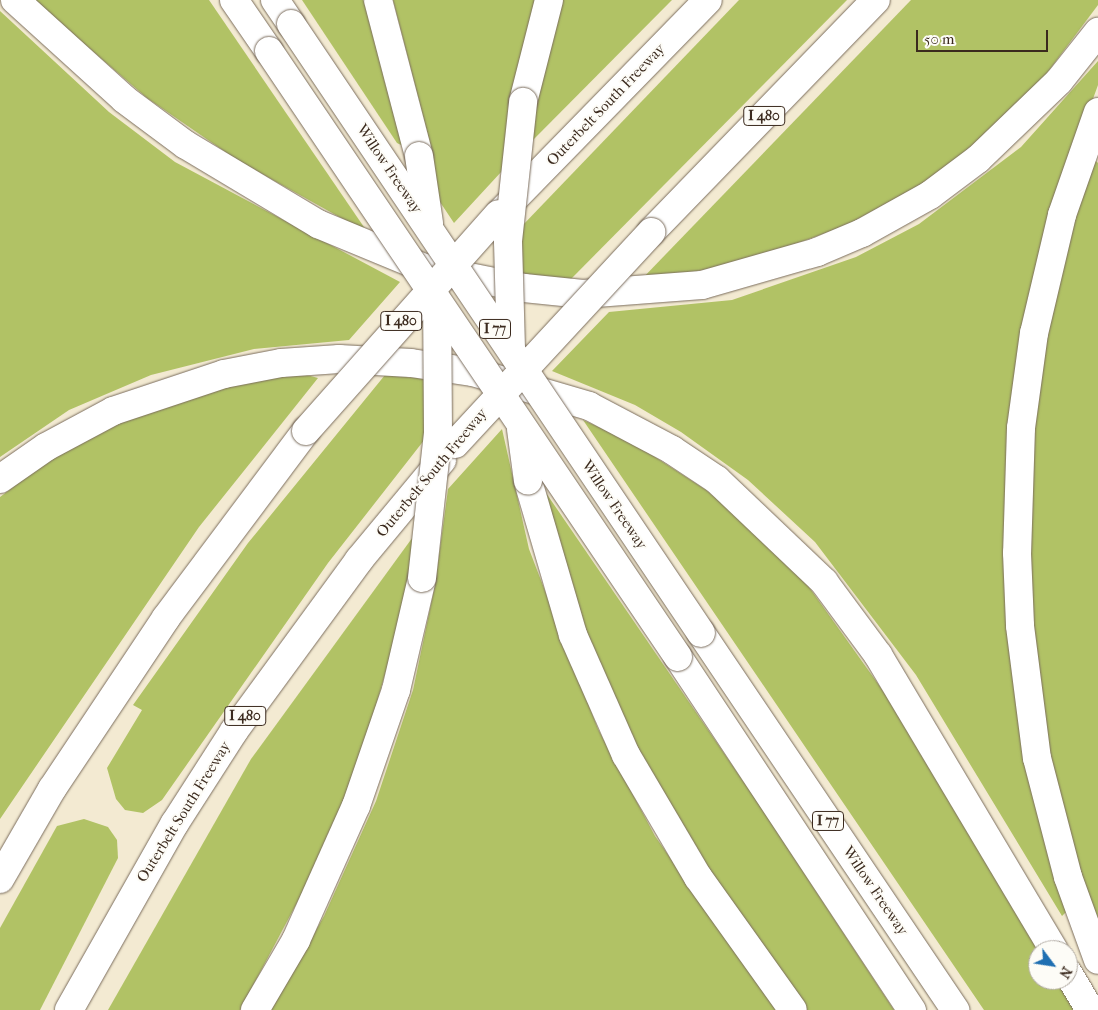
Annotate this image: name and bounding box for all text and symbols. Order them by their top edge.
scale bar [918,20,1050,52]
text: 50 m [924,30,954,48]
street label: Outerbelt South Freeway [543,40,669,170]
road number: I 480 [743,104,785,128]
street label: Willow Freeway [353,121,425,217]
road number: I 480 [380,310,422,332]
road number: I 77 [479,318,511,340]
street label: Outerbelt South Freeway [373,405,491,541]
street label: Willow Freeway [578,457,650,553]
road number: I 480 [224,704,266,728]
street label: Outerbelt South Freeway [133,738,235,886]
road number: I 77 [812,809,844,832]
street label: Willow Freeway [839,843,911,939]
north arrow [1028,940,1078,990]
text: N [1055,964,1075,981]

